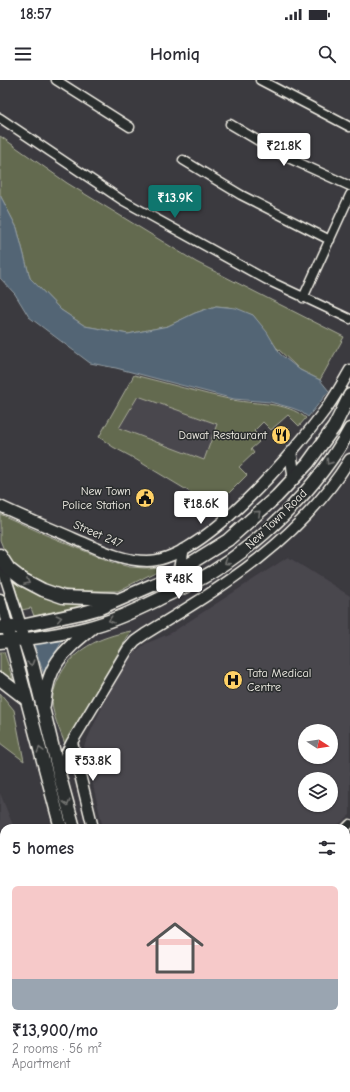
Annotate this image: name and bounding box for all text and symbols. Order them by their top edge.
text: 18:57 [20,5,51,23]
icon: menu [12,43,34,65]
icon: search [316,43,338,65]
text: Homiq [150,44,200,65]
pin: ₹21.8K [251,133,317,167]
text: ₹21.8K [266,138,302,153]
pin: ₹13.9K [142,185,208,219]
text: ₹13.9K [157,190,193,205]
restaurant icon: Dawat Restaurant [270,424,292,446]
place label: Dawat Restaurant [178,428,268,442]
one-way arrow [327,457,334,464]
place label: New Town Police Station [62,484,131,512]
street label: New Town Road [242,486,310,552]
public building icon: New Town Police Station [134,487,156,509]
pin: ₹18.6K [168,491,234,525]
text: ₹18.6K [183,496,219,511]
one-way arrow [253,510,261,518]
street label: Street 247 [71,517,125,551]
one-way arrow [224,557,231,564]
pin: ₹48K [155,566,203,600]
text: ₹48K [165,571,193,586]
one-way arrow [23,577,31,585]
one-way arrow [56,614,62,622]
one-way arrow [107,615,114,624]
one-way arrow [27,660,35,666]
place label: Tata Medical Centre [247,666,311,694]
hospital icon: Tata Medical Centre [222,669,244,691]
north arrow [298,724,338,764]
map controls [298,724,338,812]
one-way arrow [37,746,45,753]
pin: ₹53.8K [60,748,126,782]
text: ₹53.8K [74,753,112,768]
button: layers [298,772,338,812]
one-way arrow [62,799,70,806]
icon: filters [316,837,338,859]
text: 5 homes [12,839,74,858]
icon: home [139,912,211,984]
text: ₹13,900/mo [12,1021,98,1040]
text: 2 rooms · 56 m² [12,1041,101,1056]
text: Apartment [12,1056,70,1071]

